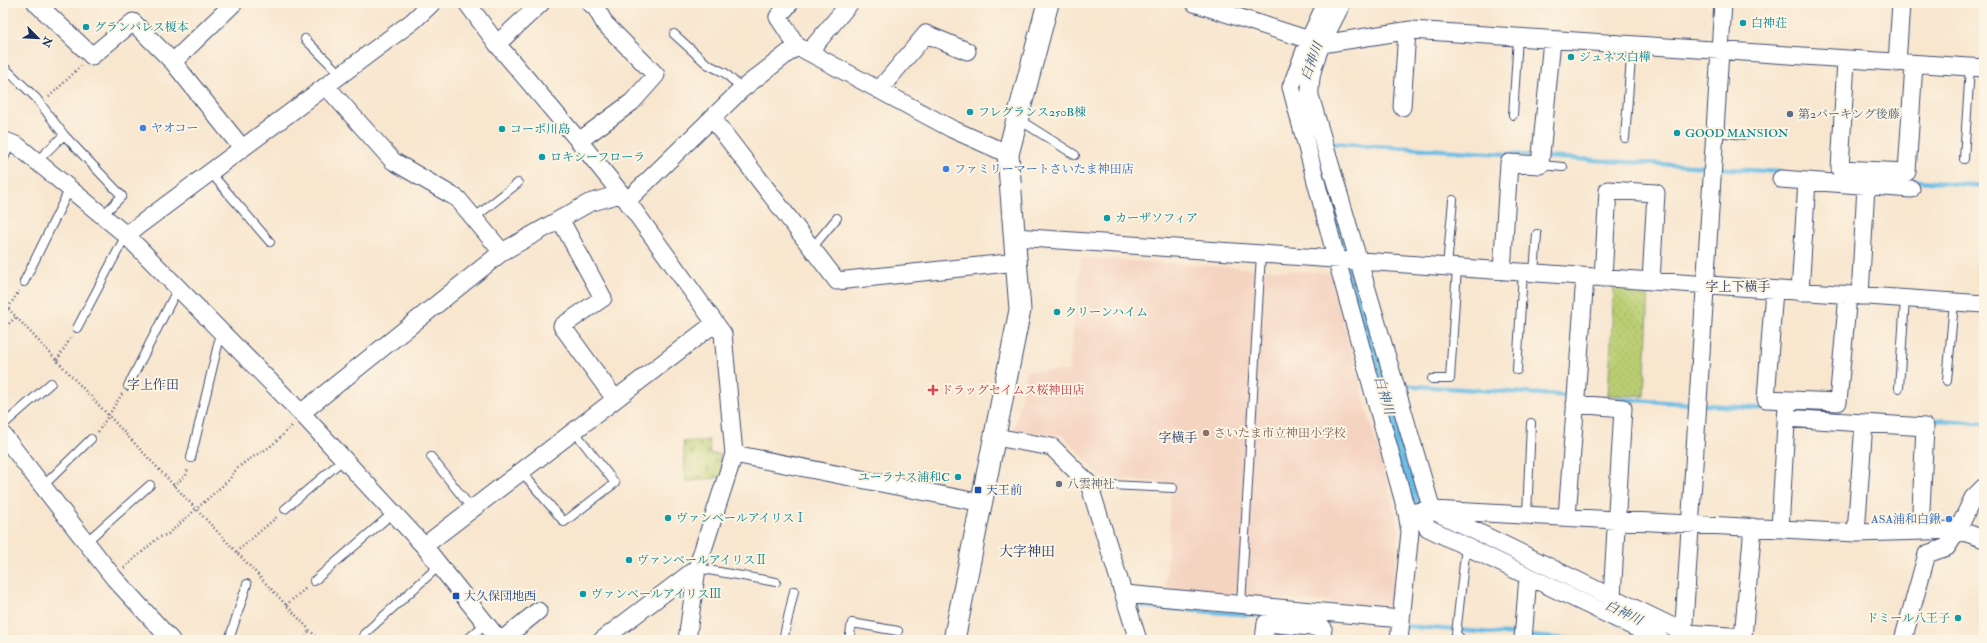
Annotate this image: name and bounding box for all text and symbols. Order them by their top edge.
place label: 白神荘 [1751,16,1787,31]
north arrow [18,18,58,58]
marker: 白神荘 [1738,18,1748,28]
place label: グランパレス榎本 [94,20,189,35]
marker: グランパレス榎本 [81,22,91,32]
text: N [38,34,55,50]
water label: 白神川 [1298,38,1327,82]
place label: ジュネス白樺 [1579,50,1651,65]
marker: ジュネス白樺 [1566,52,1576,62]
place label: フレグランス250B棟 [978,105,1086,120]
marker: フレグランス250B棟 [965,107,975,117]
place label: 第2パーキング後藤 [1798,107,1900,122]
marker: 第2パーキング後藤 [1785,109,1795,119]
place label: ヤオコー [151,121,199,136]
place label: コーポ川島 [510,122,570,137]
marker: ヤオコー [138,123,148,133]
marker: コーポ川島 [497,124,507,134]
place label: GOOD MANSION [1685,126,1789,141]
marker: GOOD MANSION [1672,128,1682,138]
place label: ロキシーフローラ [550,150,645,165]
marker: ロキシーフローラ [537,152,547,162]
place label: ファミリーマートさいたま神田店 [954,162,1134,177]
marker: ファミリーマートさいたま神田店 [941,164,951,174]
place label: カーザソフィア [1115,211,1198,226]
marker: カーザソフィア [1102,213,1112,223]
district label: 字上下横手 [1705,279,1771,295]
place label: クリーンハイム [1065,305,1148,320]
marker: クリーンハイム [1052,307,1062,317]
water label: 白神川 [1371,374,1398,418]
district label: 字上作田 [127,377,179,393]
place label: ドラッグセイムス桜神田店 [941,383,1084,398]
marker: ドラッグセイムス桜神田店 [928,385,938,395]
place label: さいたま市立神田小学校 [1214,426,1346,441]
marker: さいたま市立神田小学校 [1201,428,1211,438]
district label: 字横手 [1158,430,1198,446]
place label: ユーラナス浦和C [858,470,950,485]
marker: ユーラナス浦和C [953,472,963,482]
place label: 八雲神社 [1067,477,1115,492]
marker: 八雲神社 [1054,479,1064,489]
place label: 天王前 [986,483,1022,498]
marker: 天王前 [973,485,983,495]
place label: ヴァンベールアイリスⅠ [676,511,806,526]
place label: ASA浦和白鍬 [1870,512,1941,527]
marker: ヴァンベールアイリスⅠ [663,513,673,523]
marker: ASA浦和白鍬 [1944,514,1954,524]
district label: 大字神田 [999,543,1055,560]
place label: ヴァンベールアイリスⅡ [637,553,767,568]
marker: ヴァンベールアイリスⅡ [624,555,634,565]
place label: ヴァンベールアイリスⅢ [591,587,721,602]
place label: 大久保団地西 [464,589,536,604]
marker: ヴァンベールアイリスⅢ [578,589,588,599]
marker: 大久保団地西 [451,591,461,601]
water label: 白神川 [1603,597,1646,630]
place label: ドミール八王子 [1866,611,1950,626]
marker: ドミール八王子 [1953,613,1963,623]

